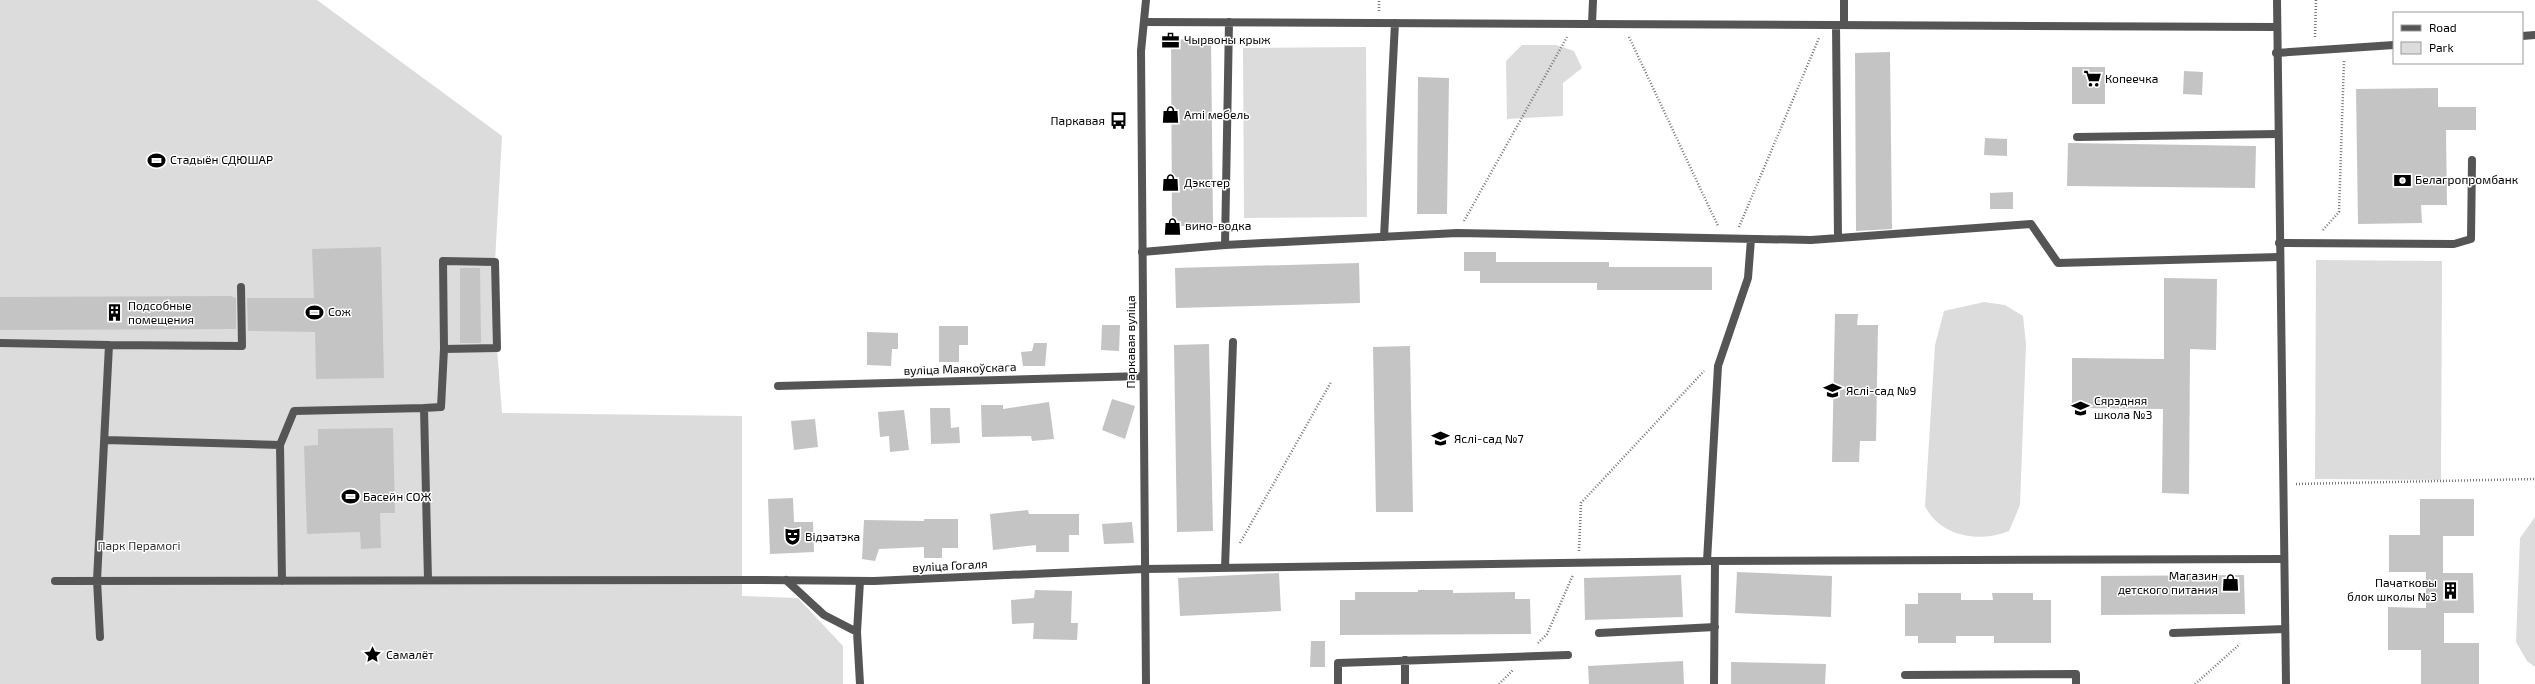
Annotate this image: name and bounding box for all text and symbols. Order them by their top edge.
legend [2393,12,2523,64]
text: Road [2429,20,2457,34]
office icon: Чырвоны крыж [1161,30,1181,50]
place label: Чырвоны крыж [1184,32,1271,46]
text: Park [2429,40,2454,54]
supermarket icon: Копеечка [2082,69,2102,89]
place label: Копеечка [2105,71,2158,85]
shop icon: Ami мебель [1161,105,1181,125]
place label: Ami мебель [1184,107,1249,121]
bus stop icon: Паркавая [1108,111,1128,131]
place label: Паркавая [1051,113,1105,127]
sports icon: Стадыён СДЮШАР [147,150,167,170]
place label: Стадыён СДЮШАР [170,152,273,166]
bank icon: Белагропромбанк [2392,170,2412,190]
place label: Белагропромбанк [2415,172,2519,186]
shop icon: Дэкстер [1161,173,1181,193]
place label: Дэкстер [1184,175,1230,189]
shop icon: вино-водка [1162,216,1182,236]
place label: вино-водка [1185,218,1251,232]
street label: Паркавая вуліца [1123,295,1138,389]
place label: Подсобные помещения [128,298,194,326]
sports icon: Сож [305,302,325,322]
building icon: Подсобные помещения [105,303,125,323]
place label: Сож [328,304,352,318]
street label: вуліца Маякоўскага [903,359,1017,378]
school or university icon: Яслі-сад №9 [1823,381,1843,401]
place label: Яслі-сад №9 [1846,383,1916,397]
place label: Сярэдняя школа №3 [2094,393,2152,421]
school or university icon: Сярэдняя школа №3 [2071,398,2091,418]
school or university icon: Яслі-сад №7 [1431,429,1451,449]
place label: Яслі-сад №7 [1454,431,1524,445]
sports icon: Басейн СОЖ [340,487,360,507]
place label: Басейн СОЖ [363,489,431,503]
theatre icon: Відэатэка [782,527,802,547]
place label: Відэатэка [805,529,860,543]
park label: Парк Перамогі [97,538,181,552]
street label: вуліца Гогаля [912,556,988,575]
place label: Магазин детского питания [2118,568,2218,596]
shop icon: Магазин детского питания [2221,573,2241,593]
place label: Пачатковы блок школы №3 [2347,575,2437,603]
building icon: Пачатковы блок школы №3 [2440,580,2460,600]
place icon: Самалёт [363,645,383,665]
place label: Самалёт [386,647,434,661]

